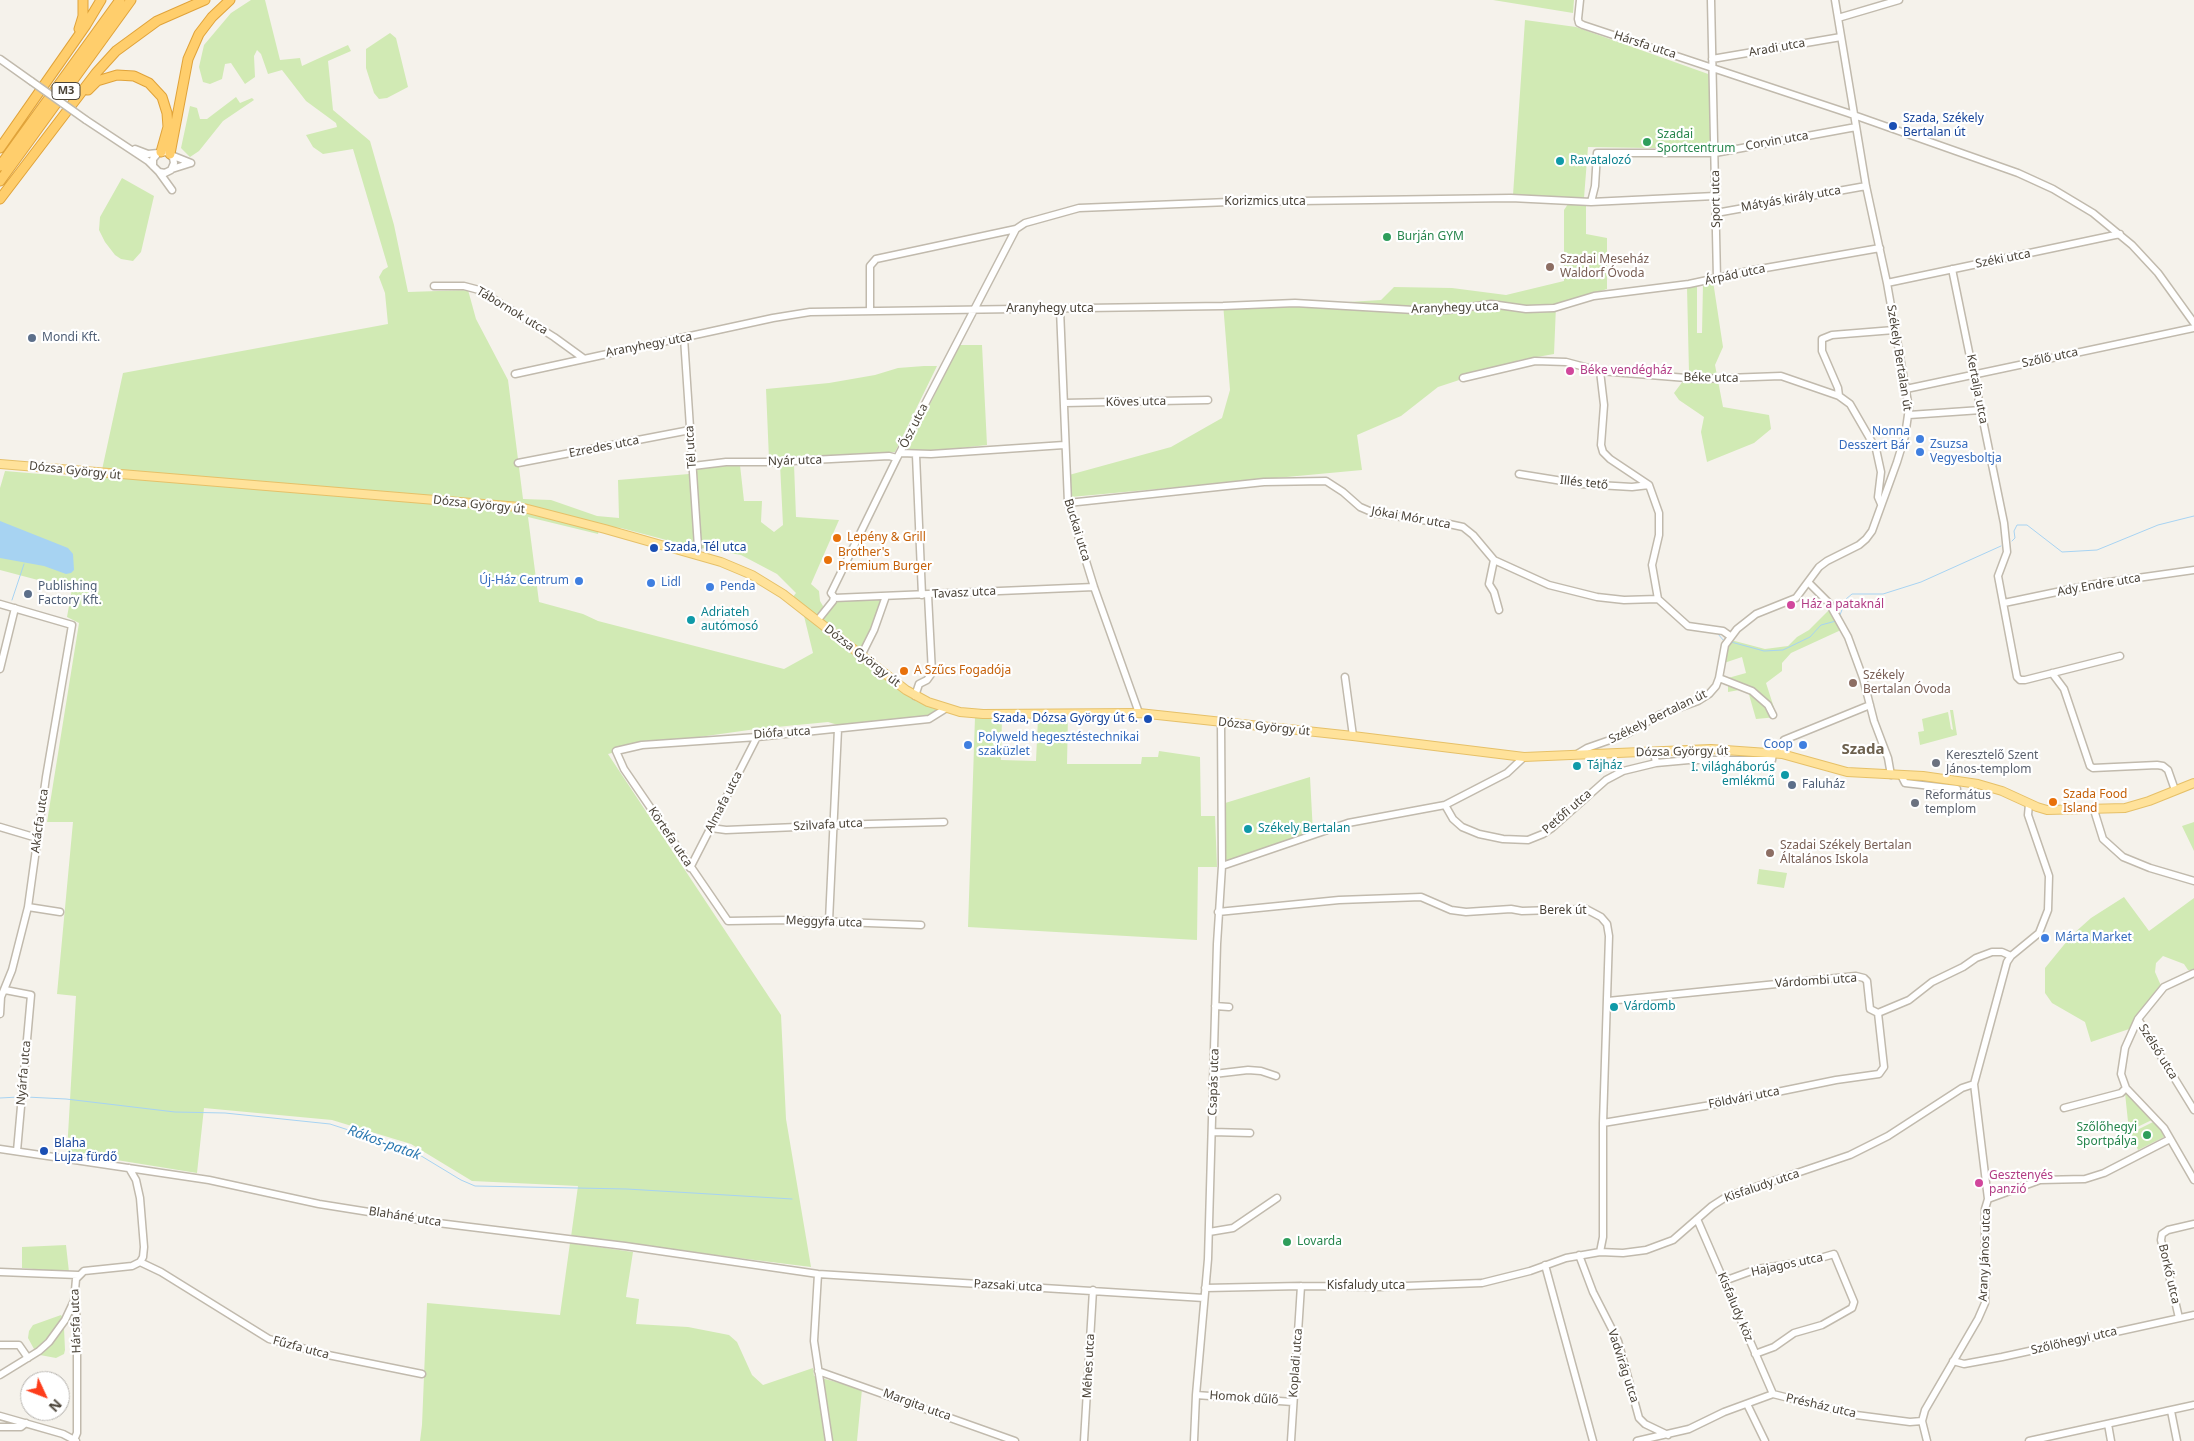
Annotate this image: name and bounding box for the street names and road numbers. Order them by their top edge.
street label: Hársfa utca [1612,28,1678,62]
street label: Aradi utca [1748,36,1806,60]
road number: M3 [52,82,80,100]
street label: Corvin utca [1744,128,1810,154]
street label: Sport utca [1708,170,1724,228]
street label: Mátyás király utca [1740,183,1842,215]
street label: Korizmics utca [1224,195,1306,209]
street label: Széki utca [1974,247,2032,271]
street label: Árpád utca [1703,262,1767,288]
street label: Tábornok utca [474,284,550,338]
street label: Aranyhegy utca [1411,299,1499,317]
street label: Aranyhegy utca [1006,302,1094,316]
street label: Székely Bertalan út [1884,304,1914,412]
street label: Aranyhegy utca [605,330,693,360]
street label: Szőlő utca [2021,345,2079,371]
street label: Kertalja utca [1963,353,1991,425]
street label: Béke utca [1683,370,1739,386]
street label: Köves utca [1106,394,1166,410]
street label: Ősz utca [897,401,931,451]
street label: Tél utca [682,425,700,469]
street label: Ezredes utca [568,433,640,461]
street label: Nyár utca [768,453,822,469]
street label: Dózsa György út [28,459,122,483]
street label: Illés tető [1559,473,1609,493]
street label: Dózsa György út [432,493,526,517]
street label: Buckai utca [1061,497,1093,563]
street label: Jókai Mór utca [1370,504,1452,532]
street label: Ady Endre utca [2056,571,2142,599]
street label: Tavasz utca [932,584,996,602]
street label: Dózsa György út [821,622,903,690]
street label: Székely Bertalan út [1607,687,1709,747]
street label: Dózsa György út [1217,715,1311,739]
street label: Diófa utca [753,724,811,742]
street label: Dózsa György út [1636,744,1728,760]
street label: Almafa utca [702,769,746,835]
street label: Petőfi utca [1540,787,1594,837]
street label: Akácfa utca [28,788,52,854]
street label: Körtefa utca [645,804,695,870]
street label: Szilvafa utca [793,816,863,834]
street label: Berek út [1539,904,1587,918]
street label: Meggyfa utca [785,913,863,931]
street label: Várdombi utca [1775,971,1857,991]
street label: Szélső utca [2135,1022,2181,1082]
street label: Nyárfa utca [14,1040,34,1106]
street label: Csapás utca [1206,1048,1222,1116]
street label: Földvári utca [1707,1084,1781,1112]
street label: Kisfaludy utca [1723,1166,1801,1206]
street label: Blaháné utca [368,1204,442,1230]
street label: Arany János utca [1976,1208,1994,1302]
street label: Borkő utca [2155,1243,2183,1305]
street label: Hajagos utca [1750,1250,1824,1280]
street label: Kisfaludy köz [1714,1270,1756,1344]
street label: Pazsaki utca [973,1277,1043,1295]
street label: Kisfaludy utca [1327,1279,1405,1293]
street label: Hársfa utca [68,1288,84,1354]
street label: Szőlőhegyi utca [2030,1324,2118,1358]
street label: Vadvirág utca [1604,1327,1642,1405]
street label: Kopladi utca [1286,1328,1306,1398]
street label: Méhes utca [1080,1333,1098,1399]
street label: Fűzfa utca [271,1334,331,1362]
street label: Margita utca [881,1386,953,1424]
street label: Homok dűlő [1209,1388,1279,1408]
street label: Présház utca [1784,1391,1858,1421]

